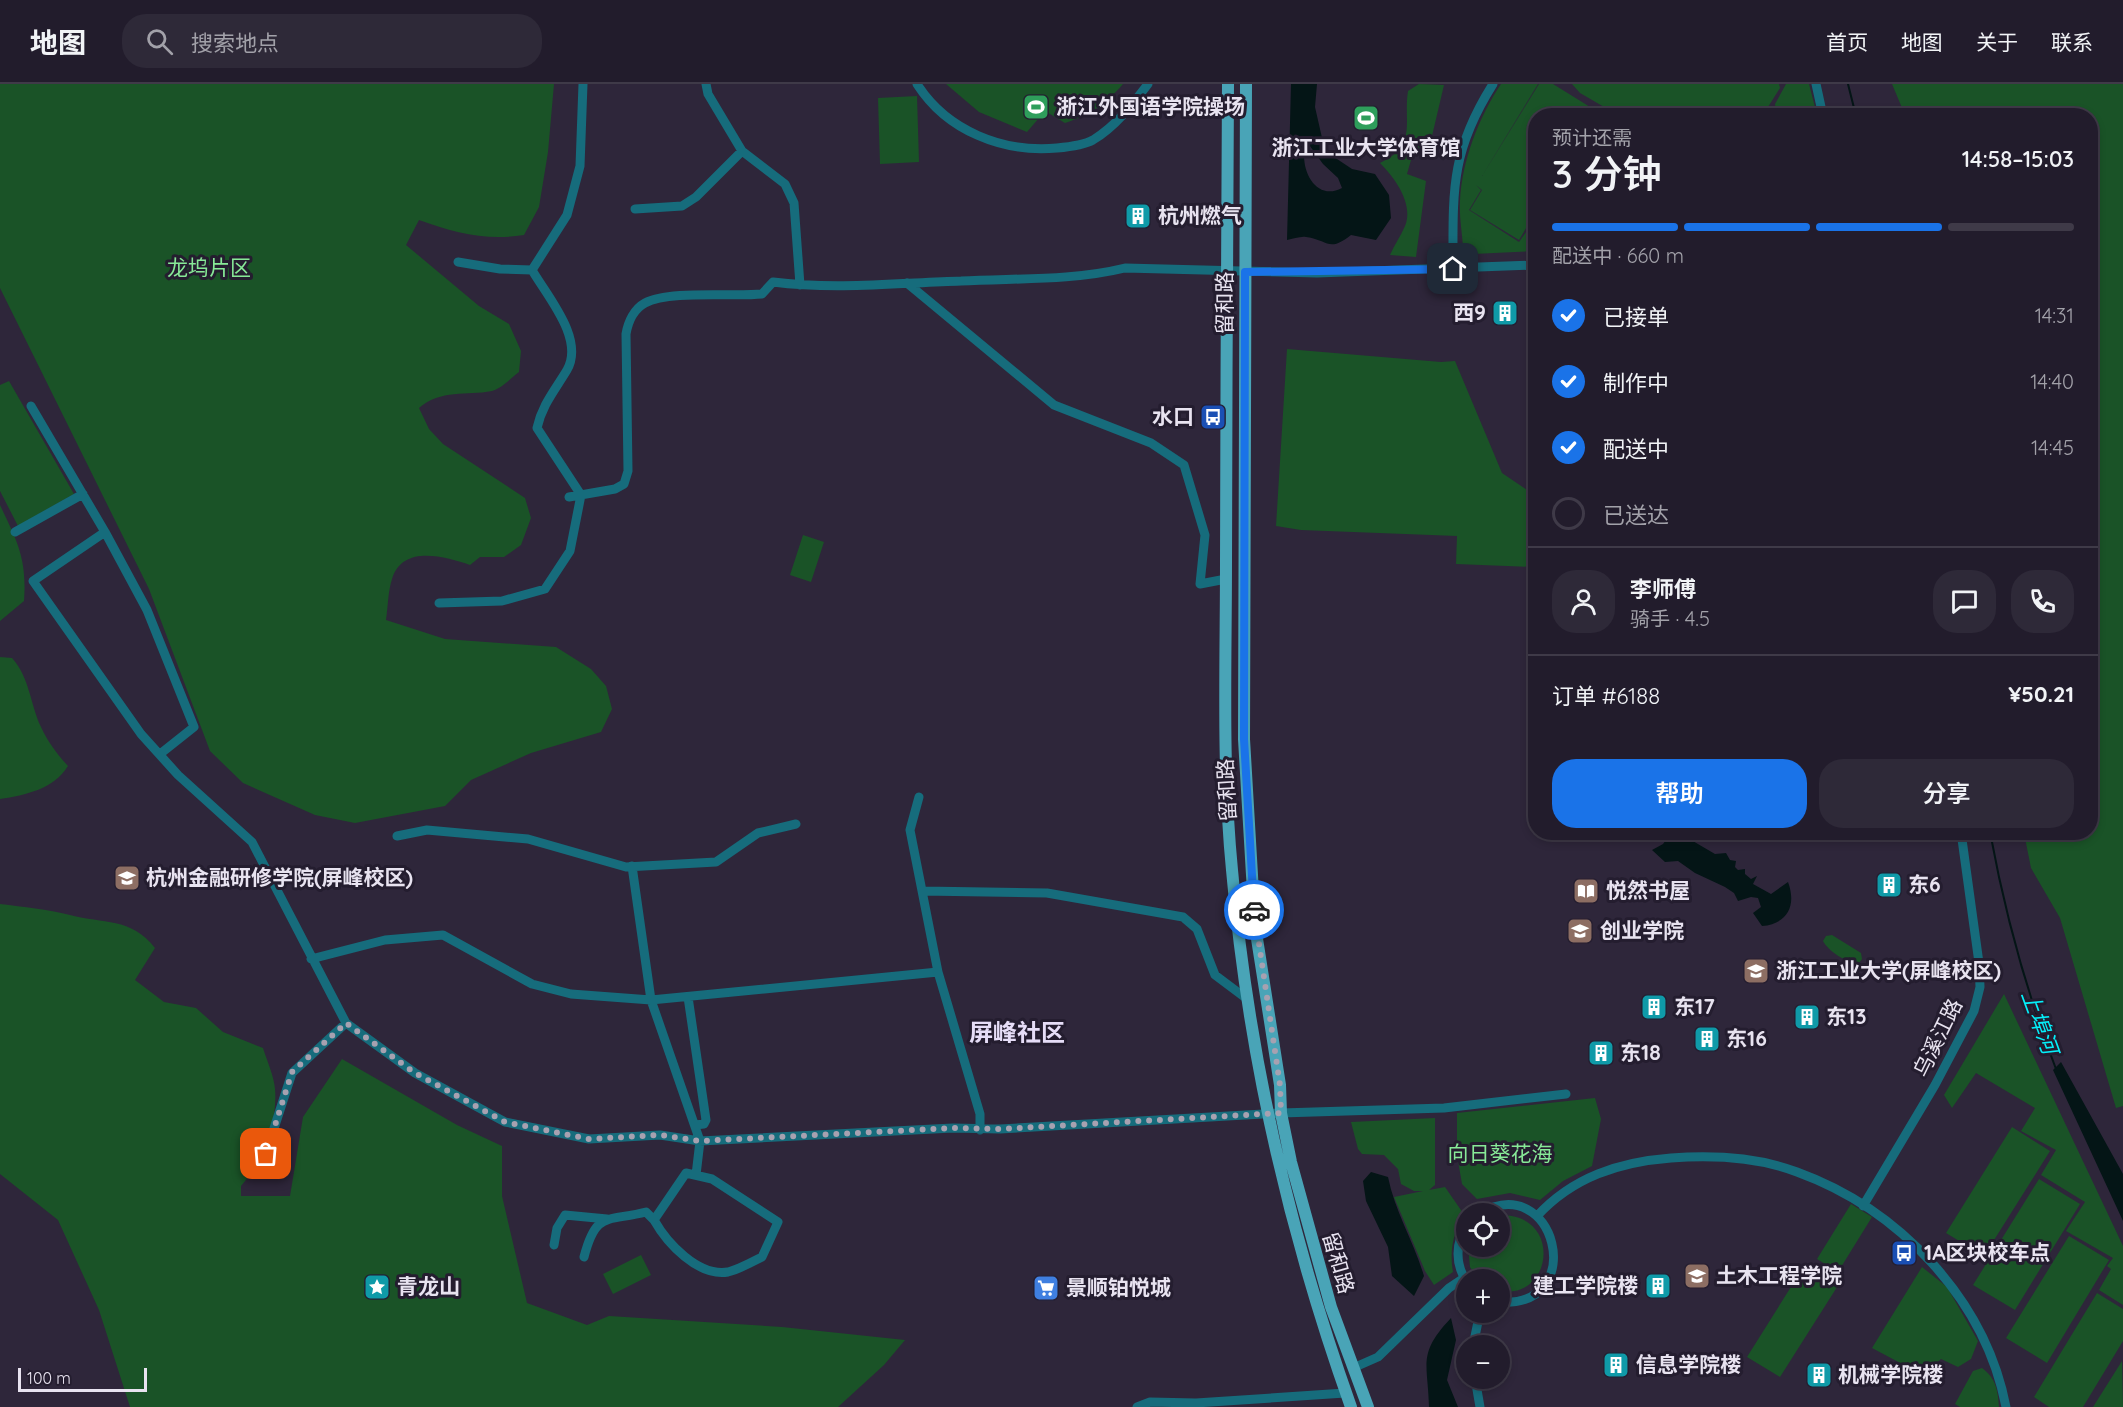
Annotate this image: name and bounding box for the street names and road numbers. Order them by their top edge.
street label: 留和路 [1211,272,1237,335]
street label: 留和路 [1211,758,1241,822]
street label: 乌溪江路 [1907,994,1967,1081]
street label: 留和路 [1318,1229,1360,1297]

